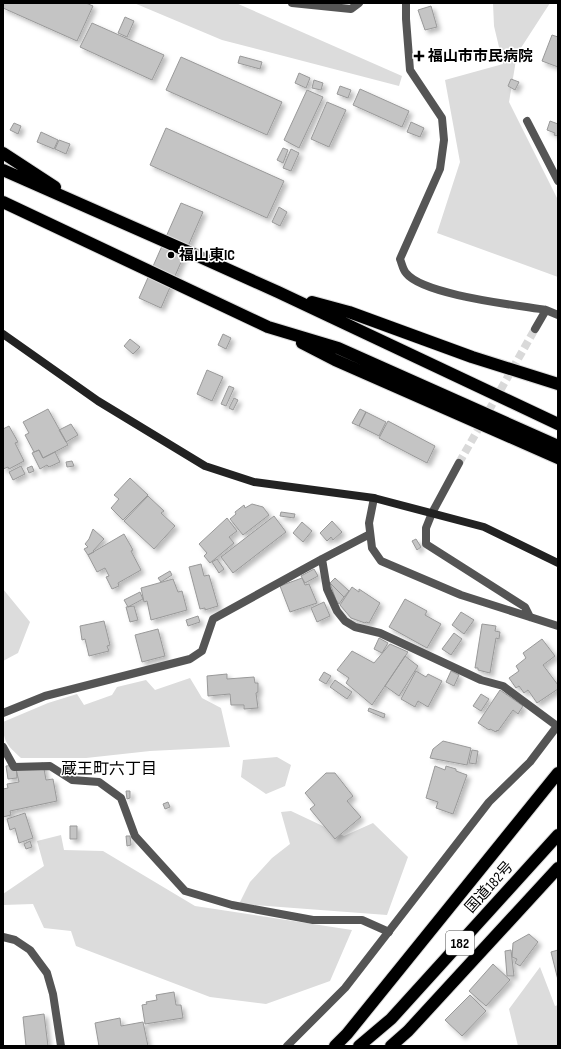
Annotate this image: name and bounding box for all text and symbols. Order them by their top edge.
place label: 福山市市民病院 [427,47,533,66]
marker: 福山市市民病院 [413,50,425,62]
place label: 福山東IC [178,246,235,265]
marker: 福山東IC [166,250,176,260]
district label: 蔵王町六丁目 [61,760,157,779]
street label: 国道182号 [461,857,518,917]
road number: 182 [446,931,474,955]

